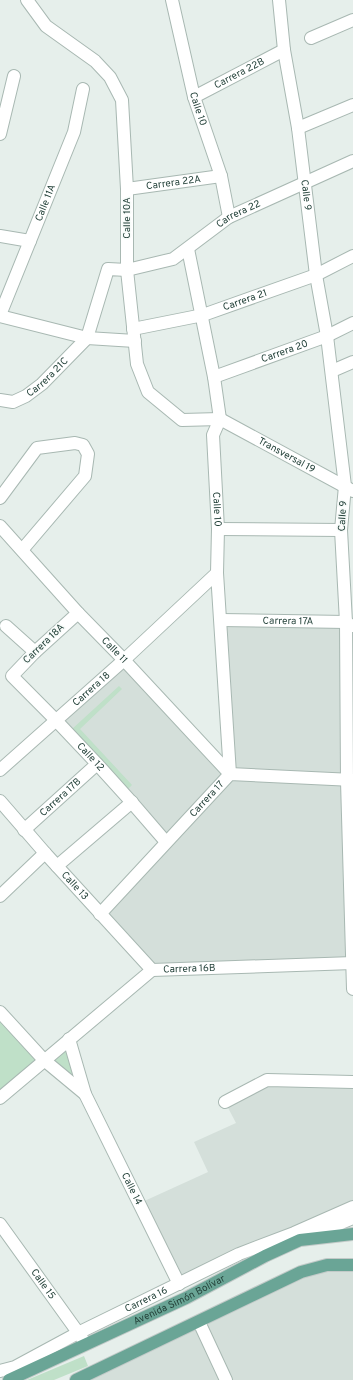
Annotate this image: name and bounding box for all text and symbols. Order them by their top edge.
street label: Carrera 22B [212,55,267,92]
street label: Calle 10 [187,91,210,127]
street label: Carrera 22A [145,172,202,193]
street label: Calle 9 [298,179,315,211]
street label: Calle 11A [32,182,59,223]
street label: Calle 10A [121,197,134,239]
street label: Carrera 22 [214,197,263,231]
street label: Carrera 21 [221,286,269,314]
street label: Carrera 20 [259,337,310,366]
street label: Carrera 21C [24,355,71,400]
street label: Transversal 19 [256,434,318,476]
street label: Calle 10 [210,492,224,527]
street label: Calle 9 [336,500,350,532]
street label: Carrera 17A [263,614,314,628]
street label: Carrera 18A [21,621,68,667]
street label: Calle 11 [99,634,130,666]
street label: Carrera 18 [70,669,113,709]
street label: Calle 12 [74,740,107,774]
street label: Carrera 17B [37,775,84,819]
street label: Carrera 17 [187,778,227,820]
street label: Calle 13 [58,869,91,903]
street label: Carrera 16B [163,961,216,976]
street label: Calle 14 [118,1170,145,1207]
street label: Calle 15 [28,1266,59,1302]
street label: Avenida Simón Bolívar [131,1272,227,1328]
street label: Carrera 16 [123,1284,170,1316]

